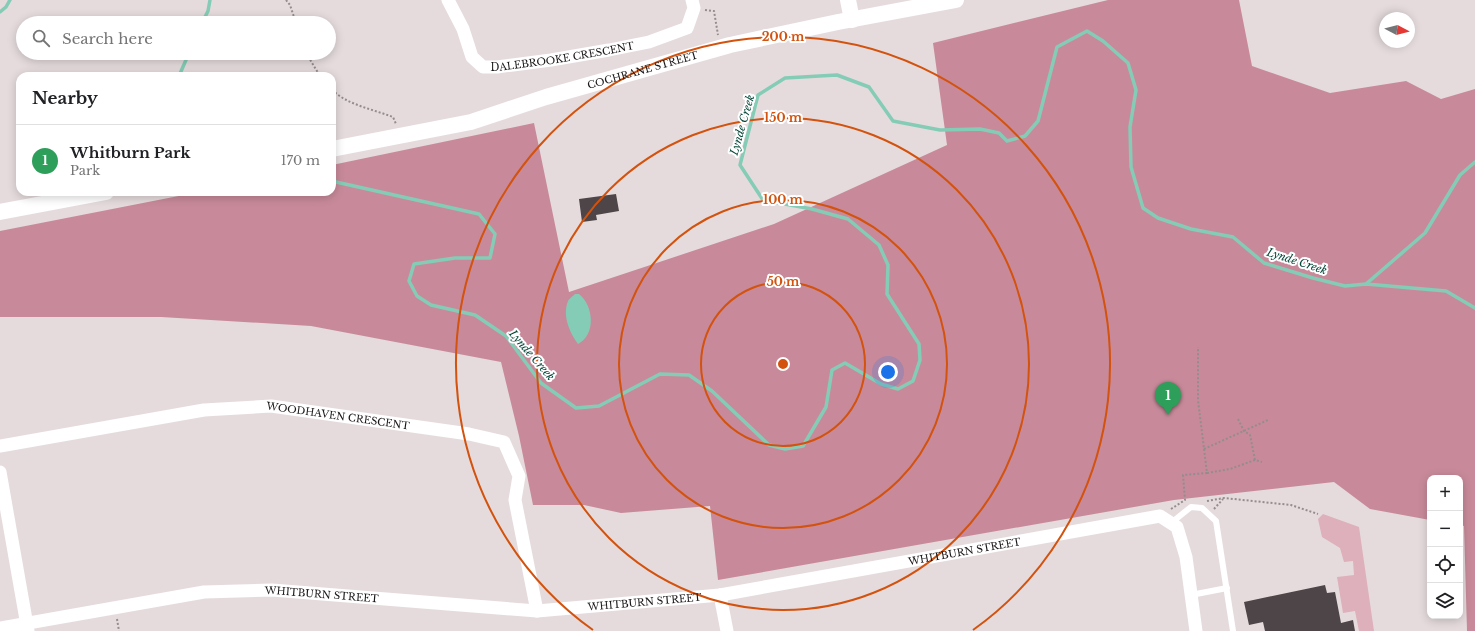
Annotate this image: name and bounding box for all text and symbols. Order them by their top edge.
north arrow [1379,12,1415,48]
search box [16,16,336,60]
icon: search [30,27,52,49]
text: Search here [62,29,153,48]
text: 200 m [762,29,805,44]
street label: DALEBROOKE CRESCENT [491,39,635,74]
street label: COCHRANE STREET [586,48,699,92]
text: Nearby [32,88,98,109]
water label: Lynde Creek [726,93,757,158]
text: 150 m [764,110,803,125]
text: Whitburn Park [70,143,190,162]
text: 1 [42,152,48,169]
text: 170 m [281,152,320,169]
text: Park [70,162,100,179]
text: 100 m [763,192,804,207]
water label: Lynde Creek [1264,244,1329,277]
text: 50 m [767,274,800,289]
water label: Lynde Creek [506,326,558,383]
centre of rings [776,357,790,371]
your location [878,362,898,382]
pin: 1 [1155,382,1181,415]
street label: WOODHAVEN CRESCENT [265,399,410,432]
map controls [1427,475,1463,619]
button: + [1427,475,1463,511]
button: − [1427,511,1463,547]
street label: WHITBURN STREET [906,535,1022,568]
button: locate [1427,547,1463,583]
street label: WHITBURN STREET [264,583,379,605]
button: layers [1427,583,1463,619]
street label: WHITBURN STREET [586,590,702,613]

